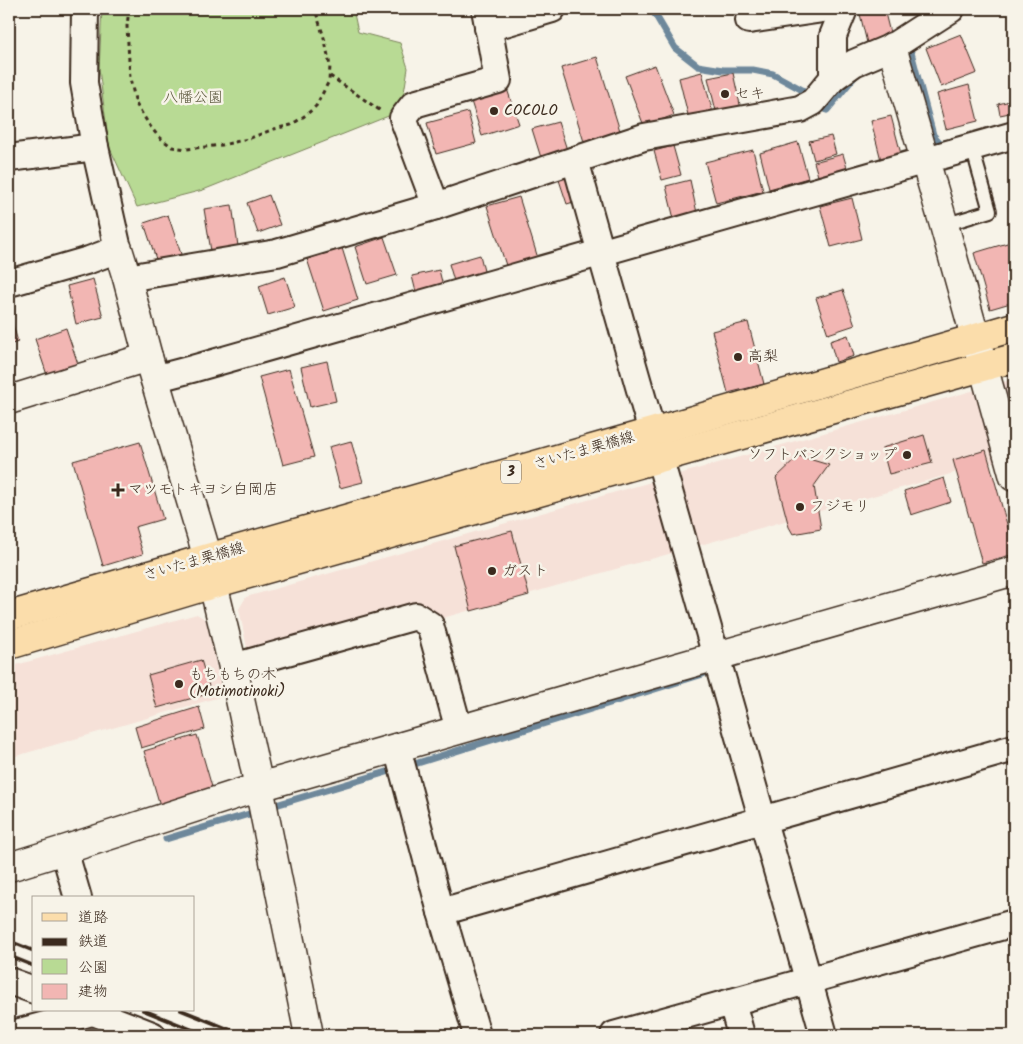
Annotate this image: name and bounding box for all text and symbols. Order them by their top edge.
place label: セキ [735,82,765,106]
park label: 八幡公園 [163,86,223,110]
marker: セキ [719,88,731,100]
place label: COCOLO [504,99,558,123]
marker: COCOLO [488,105,500,117]
place label: 高梨 [748,345,778,369]
marker: 高梨 [732,351,744,363]
street label: さいたま栗橋線 [531,425,637,477]
place label: ソフトバンクショップ [748,443,897,467]
marker: ソフトバンクショップ [901,449,913,461]
road number: 3 [501,461,521,484]
place label: マツモトキヨシ白岡店 [128,478,278,502]
marker: マツモトキヨシ白岡店 [112,484,124,496]
place label: フジモリ [810,495,870,519]
marker: フジモリ [794,501,806,513]
street label: さいたま栗橋線 [141,536,247,588]
place label: ガスト [502,559,549,583]
marker: ガスト [486,565,498,577]
place label: もちもちの木 (Motimotinoki) [189,663,285,704]
marker: もちもちの木 (Motimotinoki) [173,678,185,690]
legend [32,896,195,1012]
text: 道路 [78,906,108,930]
text: 鉄道 [78,930,108,954]
text: 公園 [78,956,108,980]
text: 建物 [78,980,108,1004]

